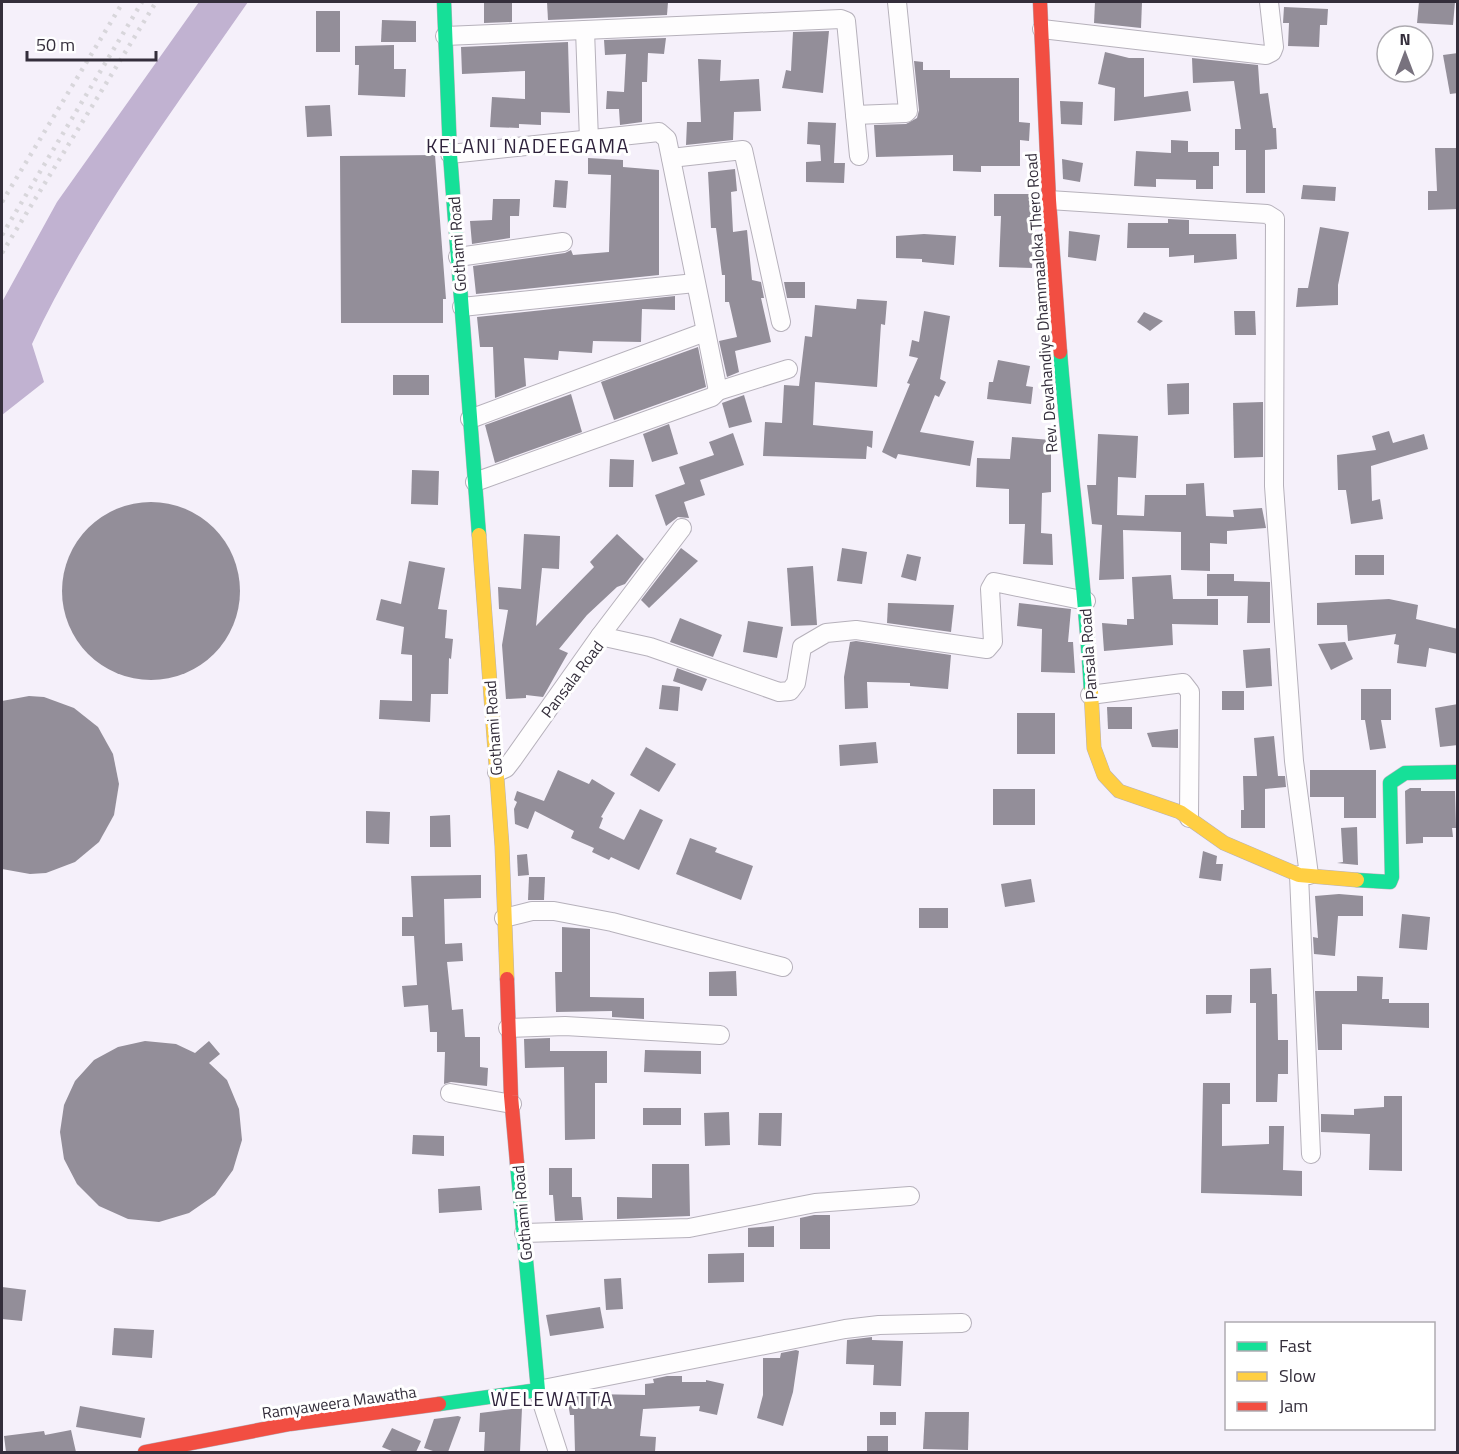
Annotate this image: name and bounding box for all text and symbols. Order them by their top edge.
scale bar [27,24,156,62]
north arrow [1375,24,1435,84]
text: N [1399,27,1411,51]
text: 50 m [36,31,75,58]
district label: KELANI NADEEGAMA [426,130,630,161]
street label: Rev. Devahandiye Dhammaaloka Thero Road [1019,152,1063,454]
street label: Gothami Road [442,196,472,292]
street label: Pansala Road [1073,608,1103,700]
street label: Pansala Road [535,635,609,723]
street label: Gothami Road [478,680,508,776]
street label: Gothami Road [506,1164,538,1262]
legend [1225,1322,1435,1430]
text: Fast [1279,1332,1312,1359]
text: Slow [1279,1362,1316,1389]
street label: Ramyaweera Mawatha [260,1379,418,1425]
district label: WELEWATTA [490,1383,614,1414]
text: Jam [1279,1392,1308,1419]

